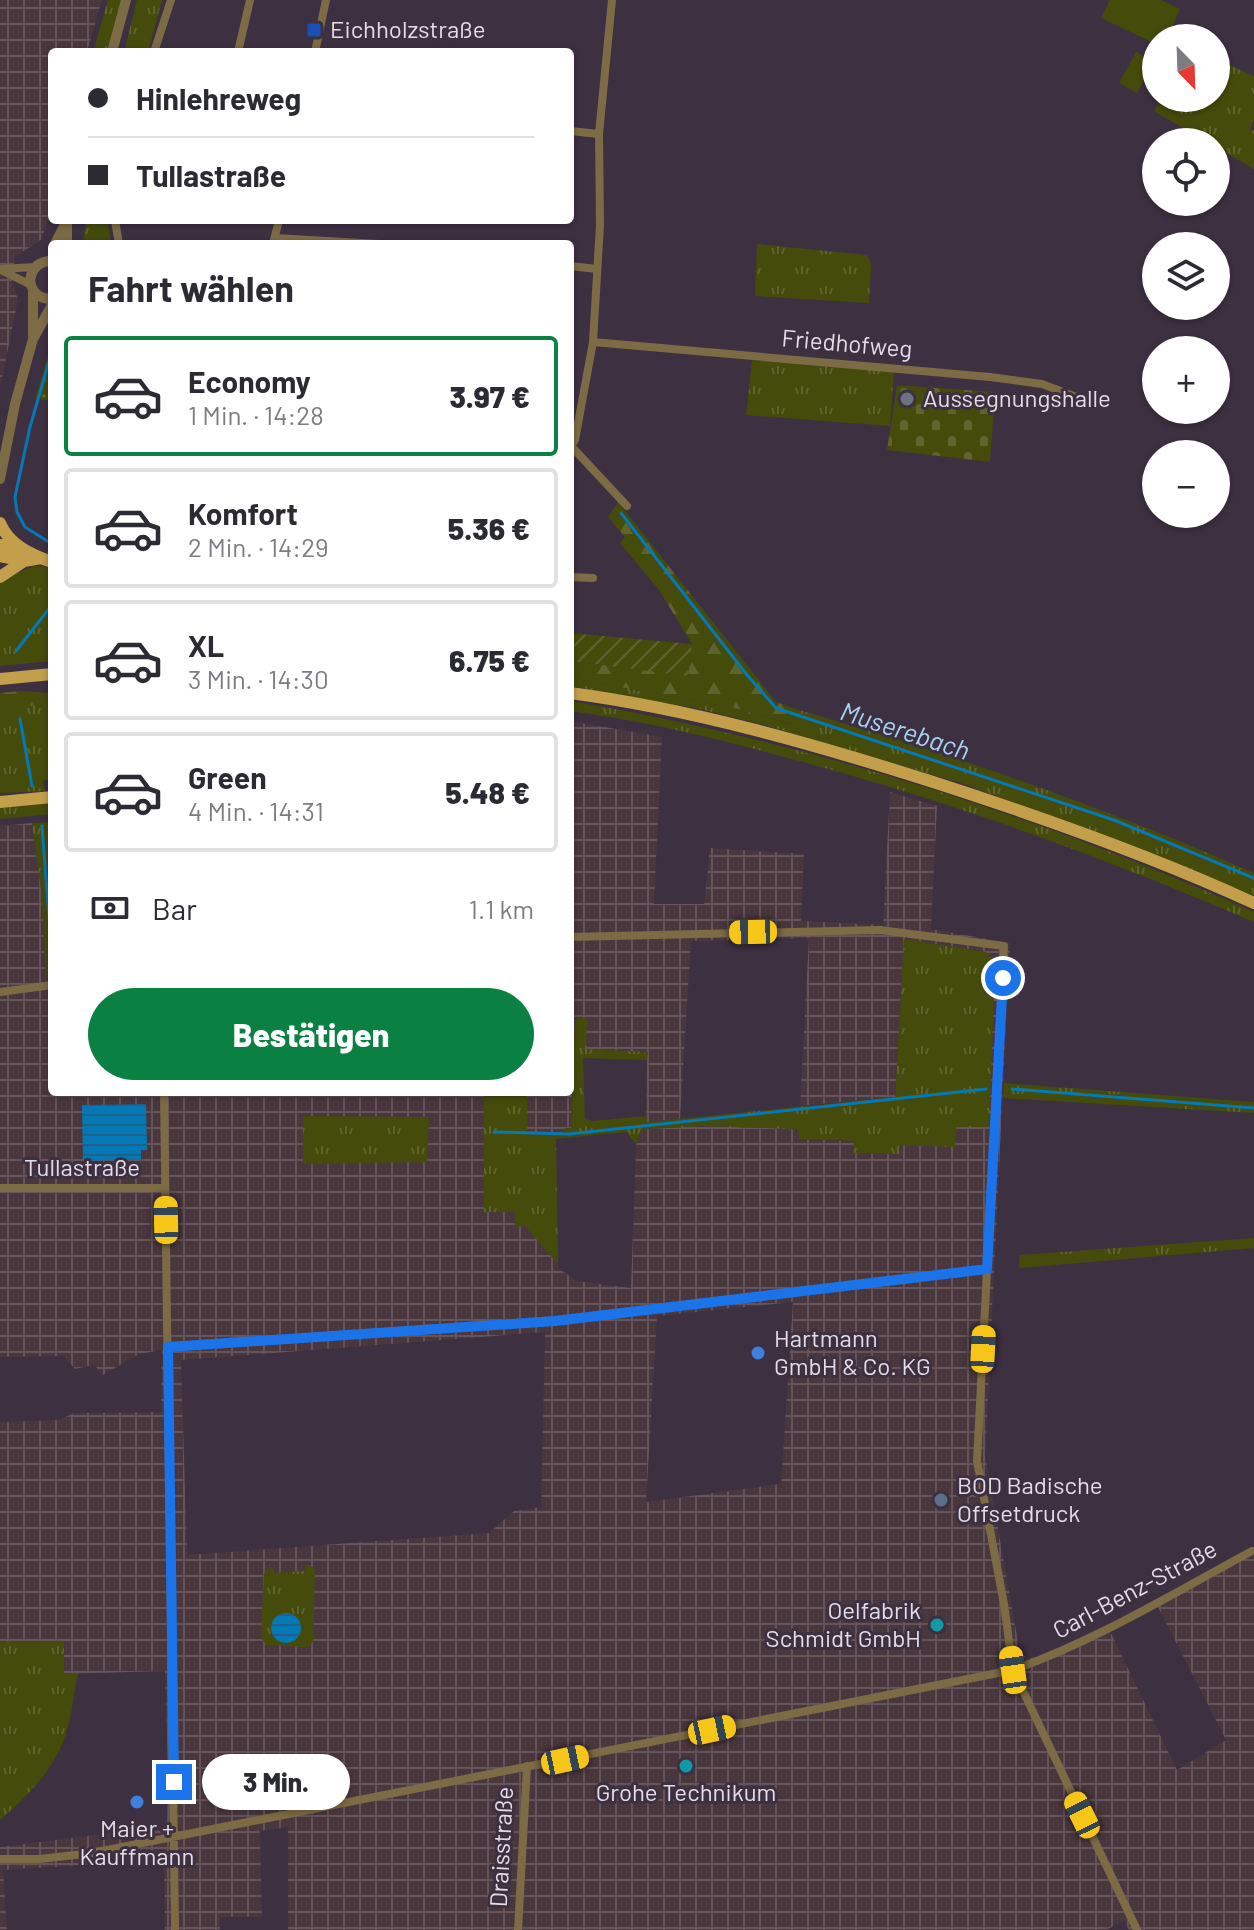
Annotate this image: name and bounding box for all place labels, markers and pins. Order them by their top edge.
place label: Eichholzstraße [330,14,485,43]
marker: Eichholzstraße [305,21,323,39]
place label: Aussegnungshalle [923,383,1111,412]
marker: Aussegnungshalle [898,390,916,408]
place label: Hartmann GmbH & Co. KG [774,1323,931,1380]
marker: Hartmann GmbH & Co. KG [749,1344,767,1362]
place label: BOD Badische Offsetdruck [957,1470,1103,1527]
marker: BOD Badische Offsetdruck [932,1491,950,1509]
place label: Oelfabrik Schmidt GmbH [766,1595,921,1652]
marker: Oelfabrik Schmidt GmbH [928,1616,946,1634]
marker: Grohe Technikum [677,1757,695,1775]
place label: Grohe Technikum [596,1777,776,1806]
marker: Maier + Kauffmann [128,1793,146,1811]
place label: Maier + Kauffmann [80,1813,194,1870]

